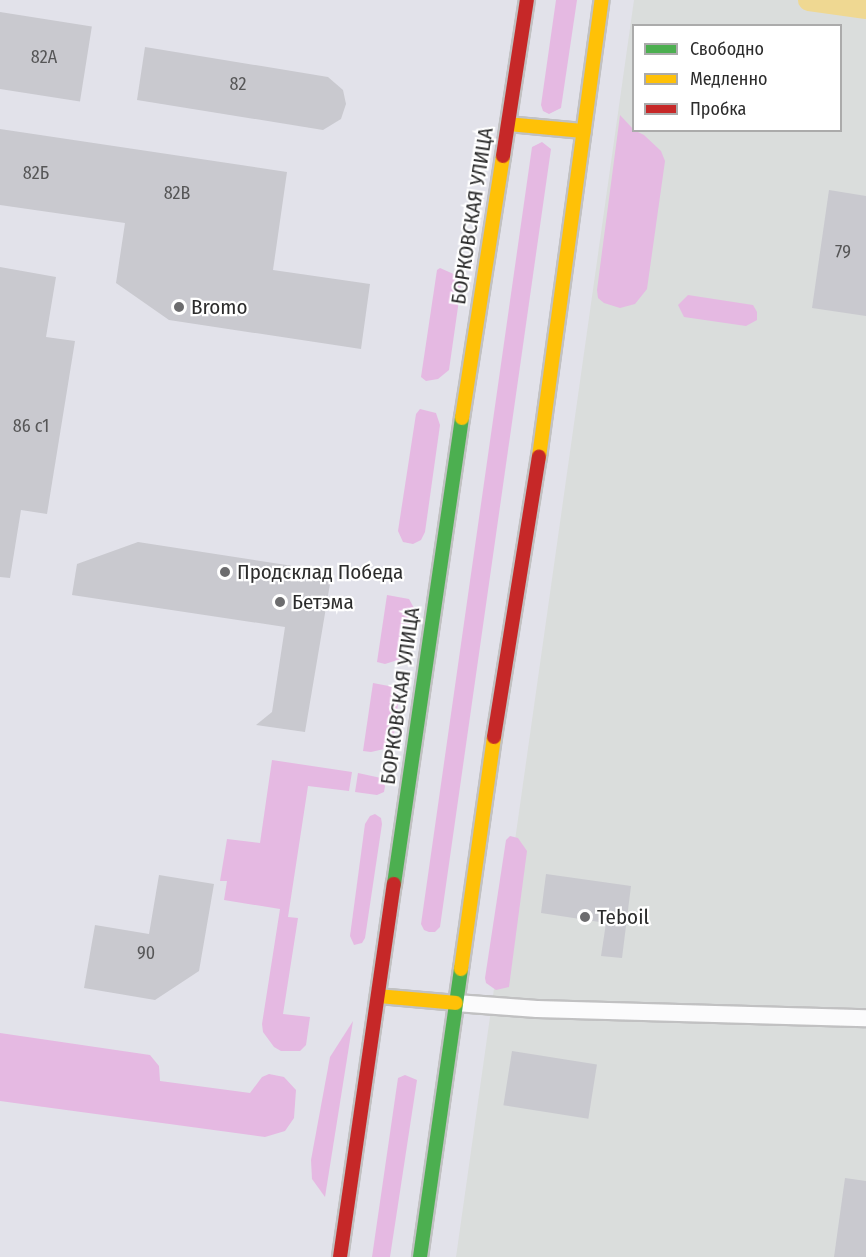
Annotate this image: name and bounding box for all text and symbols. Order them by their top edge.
legend [632,24,842,132]
text: Свободно [690,38,764,60]
house number: 82А [31,46,57,68]
text: Медленно [690,68,768,90]
house number: 82 [230,73,246,95]
text: Пробка [690,98,746,120]
street label: БОРКОВСКАЯ УЛИЦА [446,126,498,306]
house number: 82Б [23,162,49,184]
house number: 82В [164,182,190,204]
house number: 79 [835,241,851,263]
place label: Bromo [191,294,247,320]
marker: Bromo [172,300,186,314]
house number: 86 c1 [13,415,49,437]
place label: Продсклад Победа [237,559,403,585]
marker: Продсклад Победа [218,565,232,579]
place label: Бетэма [292,589,354,615]
marker: Бетэма [273,595,287,609]
street label: БОРКОВСКАЯ УЛИЦА [375,606,425,786]
place label: Teboil [597,904,649,930]
marker: Teboil [578,910,592,924]
house number: 90 [137,942,155,964]

